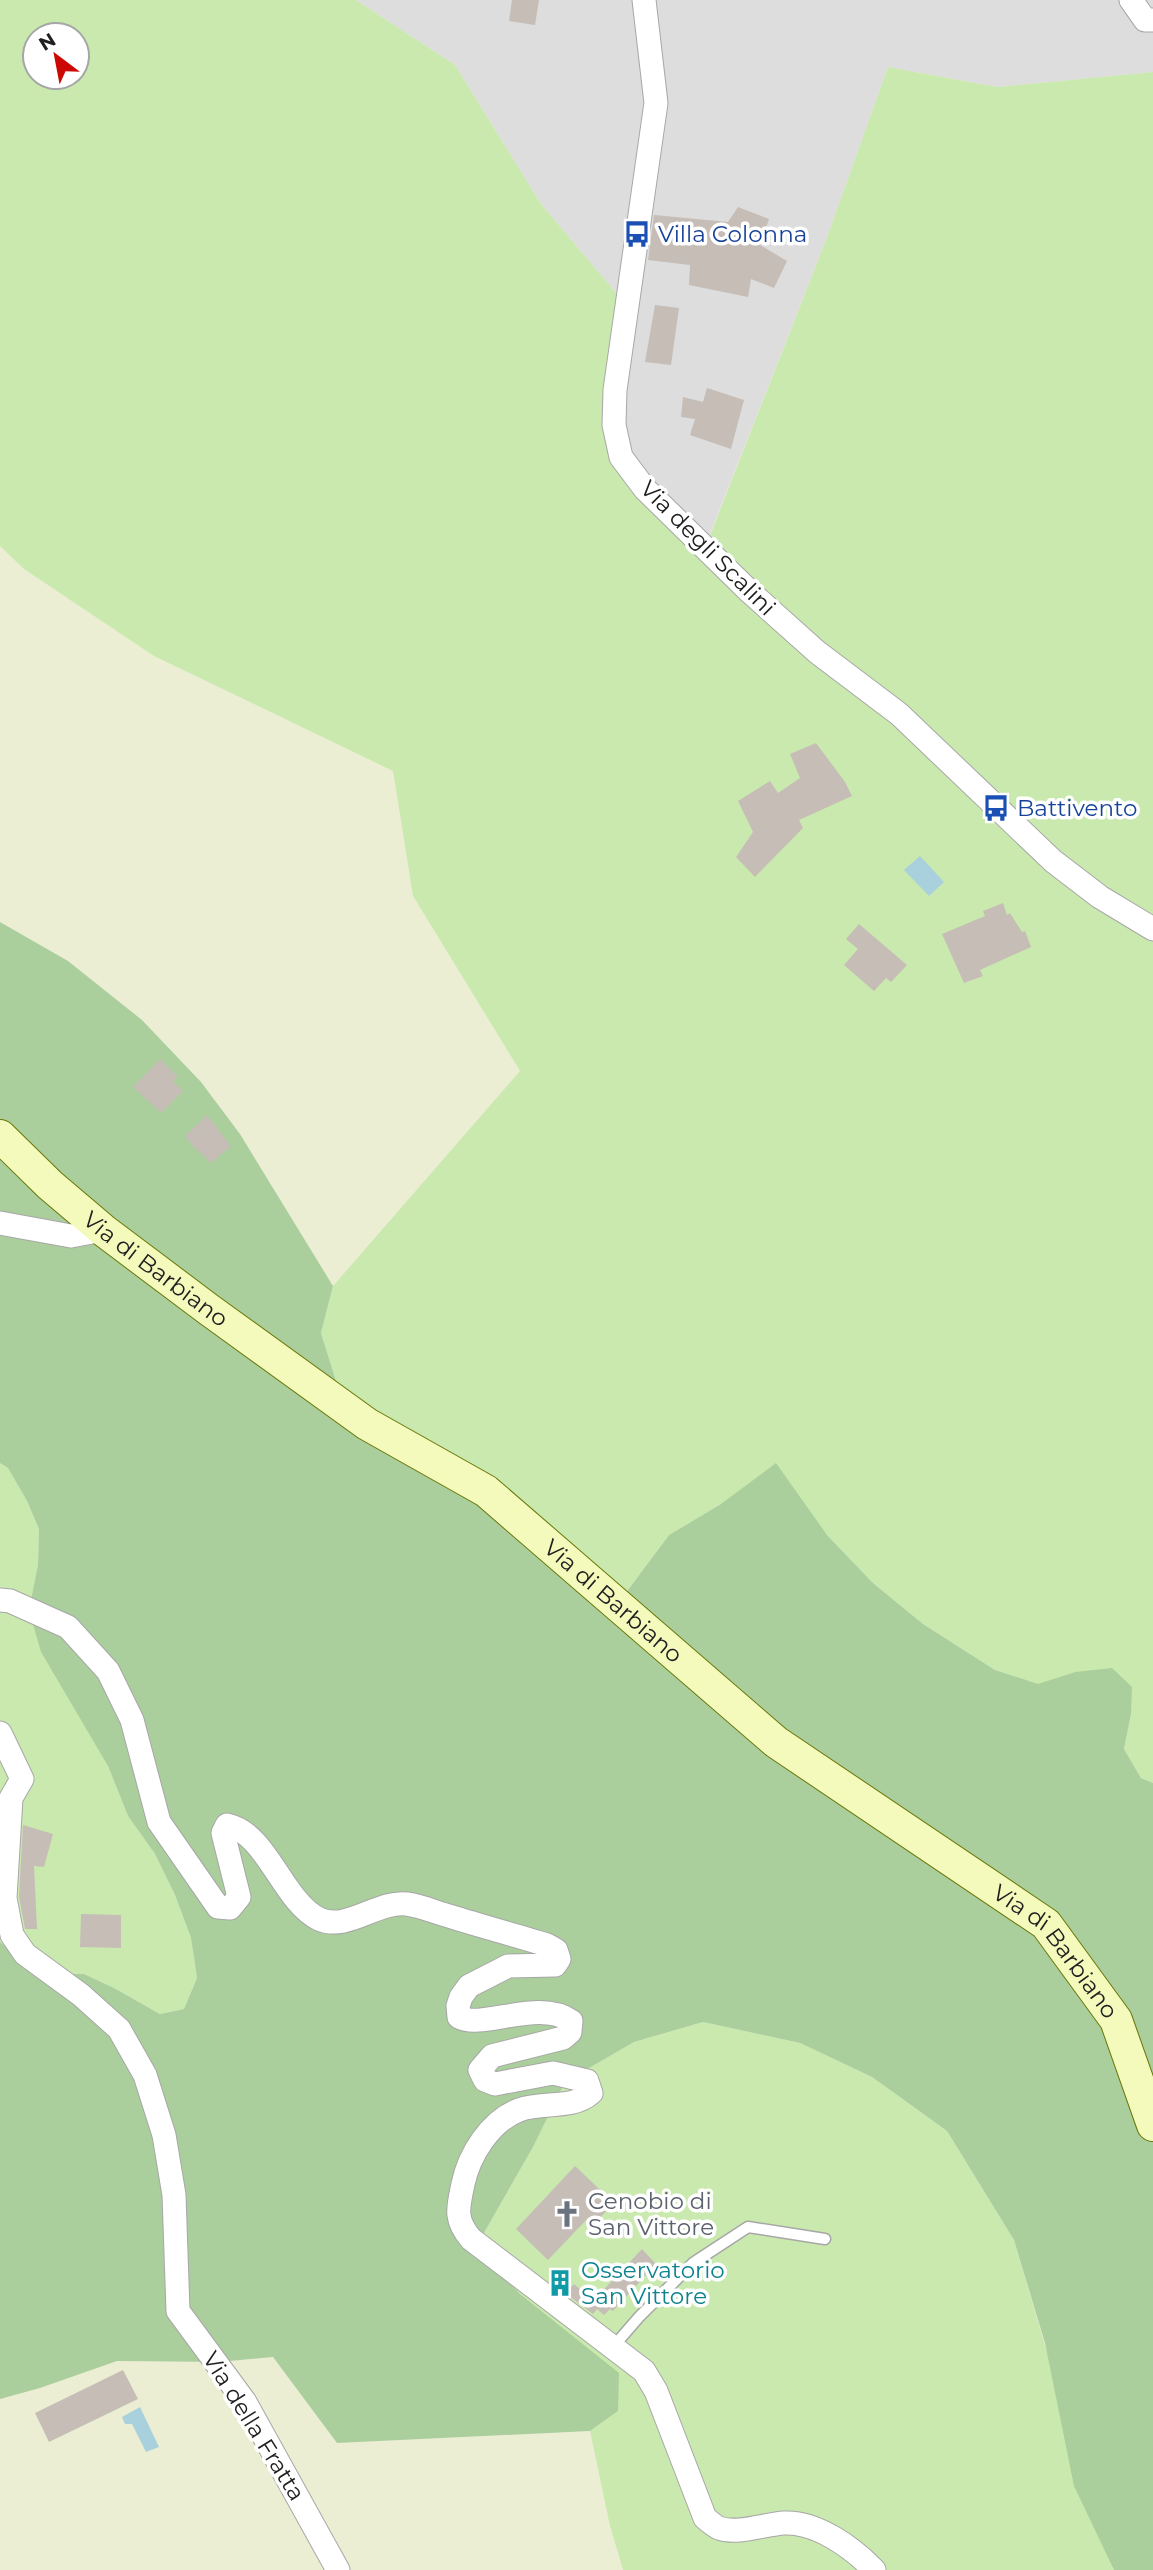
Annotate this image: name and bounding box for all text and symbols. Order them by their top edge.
north arrow [21,21,91,91]
text: N [35,28,60,56]
bus stop icon: Villa Colonna [622,219,652,249]
place label: Villa Colonna [658,220,807,248]
street label: Via degli Scalini [635,475,781,621]
bus stop icon: Battivento [981,793,1011,823]
place label: Battivento [1017,794,1137,822]
street label: Via di Barbiano [77,1205,234,1333]
street label: Via di Barbiano [538,1533,688,1669]
street label: Via di Barbiano [987,1878,1124,2024]
place label: Cenobio di San Vittore [588,2187,714,2241]
church icon: Cenobio di San Vittore [552,2199,582,2229]
place label: Osservatorio San Vittore [581,2256,725,2310]
building icon: Osservatorio San Vittore [545,2268,575,2298]
street label: Via della Fratta [197,2346,311,2506]

